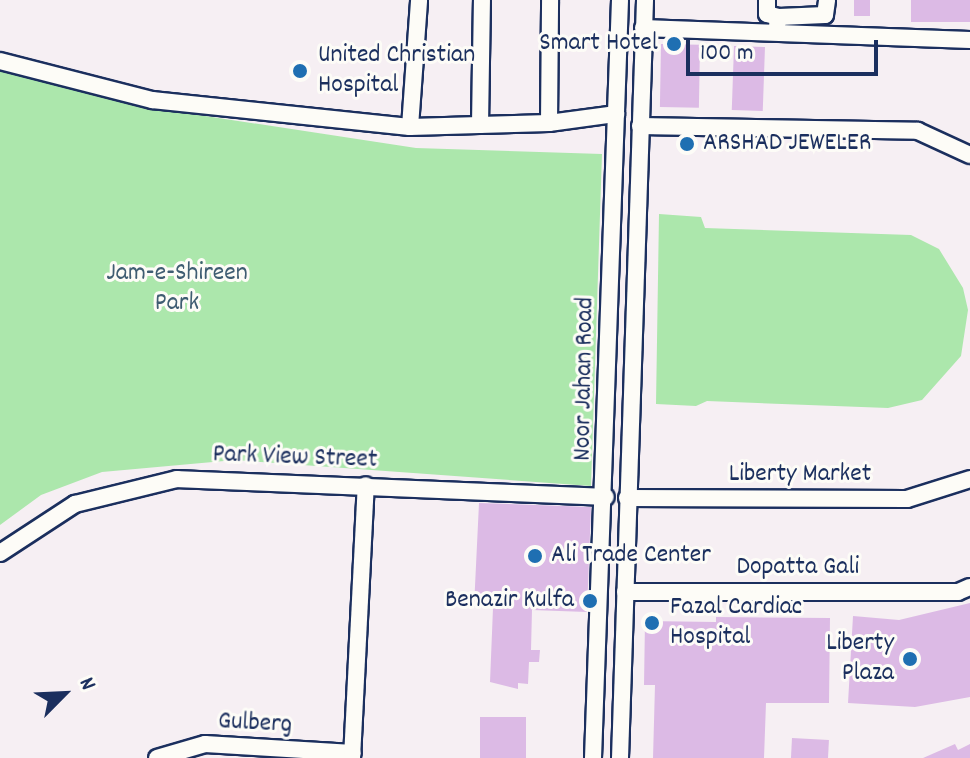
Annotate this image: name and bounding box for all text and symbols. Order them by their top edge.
scale bar [690,24,882,74]
place label: Smart Hotel [539,28,658,60]
marker: Smart Hotel [665,35,683,53]
text: 100 m [700,37,753,71]
place label: United Christian Hospital [318,40,475,102]
marker: United Christian Hospital [289,60,311,82]
place label: ARSHAD JEWELER [703,128,871,160]
marker: ARSHAD JEWELER [678,135,696,153]
park label: Jam-e-Shireen Park [106,258,248,320]
street label: Noor Jahan Road [568,297,602,461]
street label: Park View Street [212,440,378,476]
street label: Liberty Market [729,459,871,491]
place label: Ali Trade Center [551,540,711,572]
marker: Ali Trade Center [526,547,544,565]
street label: Dopatta Gali [737,552,859,584]
place label: Benazir Kulfa [445,585,574,617]
marker: Benazir Kulfa [581,592,599,610]
place label: Fazal Cardiac Hospital [670,592,802,654]
marker: Fazal Cardiac Hospital [641,612,663,634]
place label: Liberty Plaza [826,628,894,690]
marker: Liberty Plaza [901,650,919,668]
north arrow [24,654,104,734]
text: N [70,673,103,695]
street label: Gulberg [217,706,293,742]

